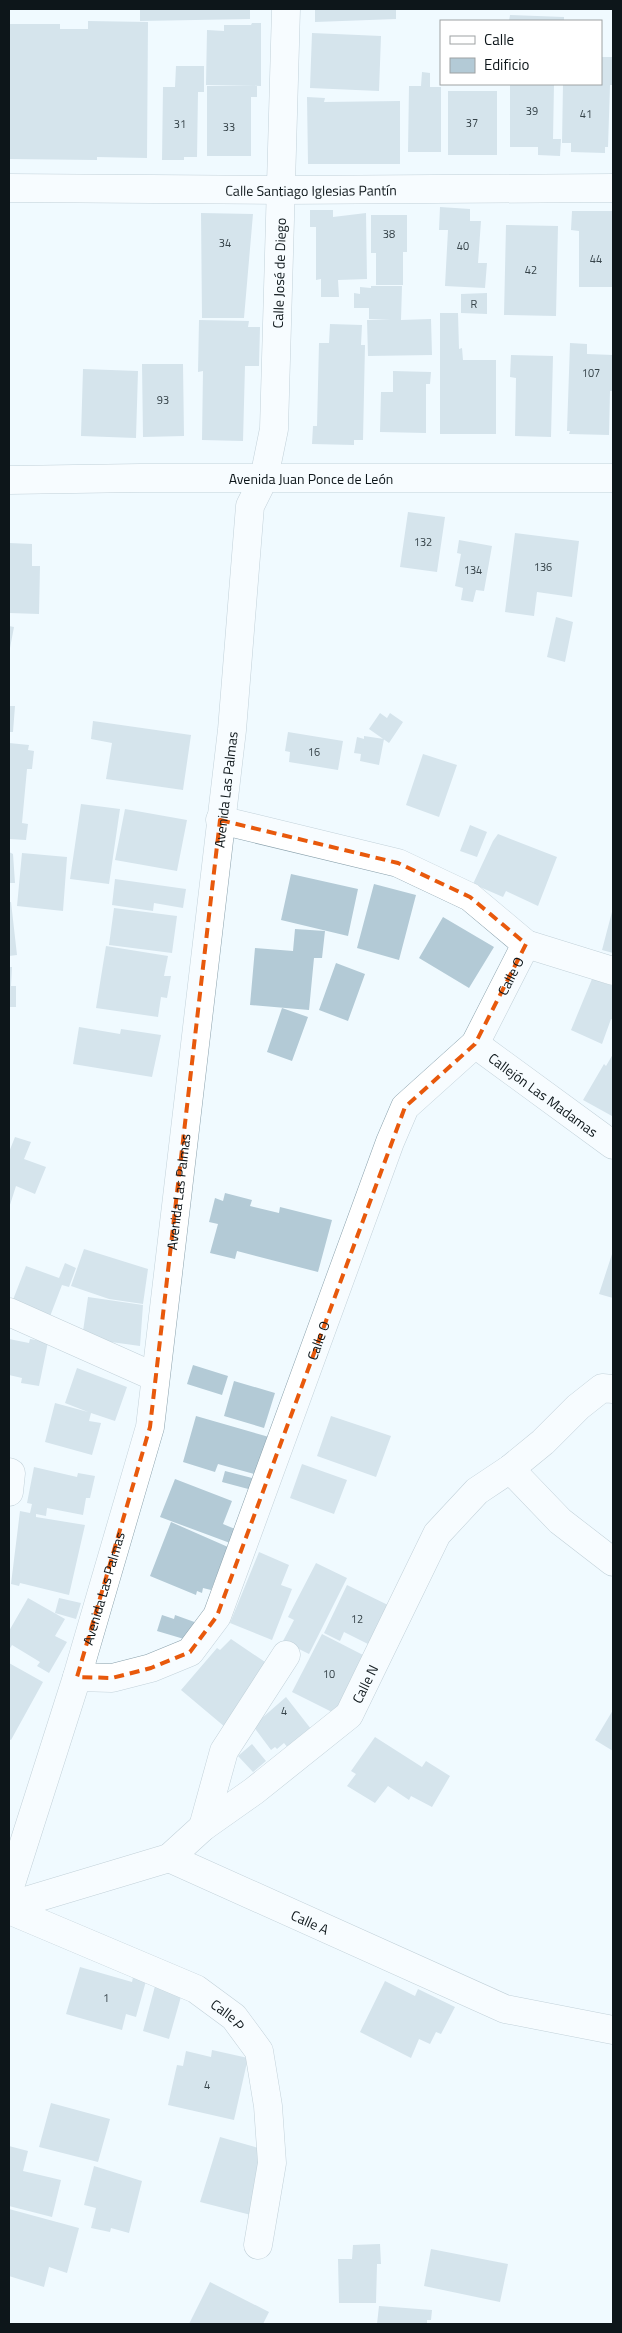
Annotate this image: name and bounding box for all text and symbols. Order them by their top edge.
legend [440,20,602,85]
text: Calle [484,28,514,51]
text: Edificio [484,53,529,76]
house number: 39 [526,103,538,119]
house number: 41 [580,106,592,122]
house number: 37 [466,115,478,131]
house number: 31 [174,116,186,132]
house number: 33 [223,119,235,135]
street label: Calle Santiago Iglesias Pantín [225,179,397,201]
street label: Calle José de Diego [266,217,291,329]
house number: 38 [383,226,395,242]
house number: 34 [219,235,231,251]
house number: 40 [457,238,469,254]
house number: 44 [590,251,602,267]
house number: 42 [525,262,537,278]
house number: R [471,296,478,312]
house number: 107 [582,365,600,381]
house number: 93 [157,392,169,408]
street label: Avenida Juan Ponce de León [229,468,393,489]
house number: 132 [414,534,432,550]
house number: 136 [534,559,552,575]
house number: 134 [464,562,482,578]
street label: Avenida Las Palmas [208,730,242,849]
house number: 16 [308,744,320,760]
street label: Calle O [491,953,528,998]
street label: Callejón Las Madamas [484,1047,603,1141]
street label: Avenida Las Palmas [160,1132,195,1251]
street label: Calle O [301,1318,334,1363]
street label: Avenida Las Palmas [76,1529,129,1647]
house number: 12 [351,1611,363,1627]
street label: Calle N [346,1661,383,1707]
house number: 10 [323,1666,335,1682]
house number: 4 [281,1703,287,1719]
street label: Calle A [288,1904,333,1939]
house number: 1 [103,1990,109,2006]
street label: Calle P [207,1993,251,2034]
house number: 4 [204,2077,210,2093]

